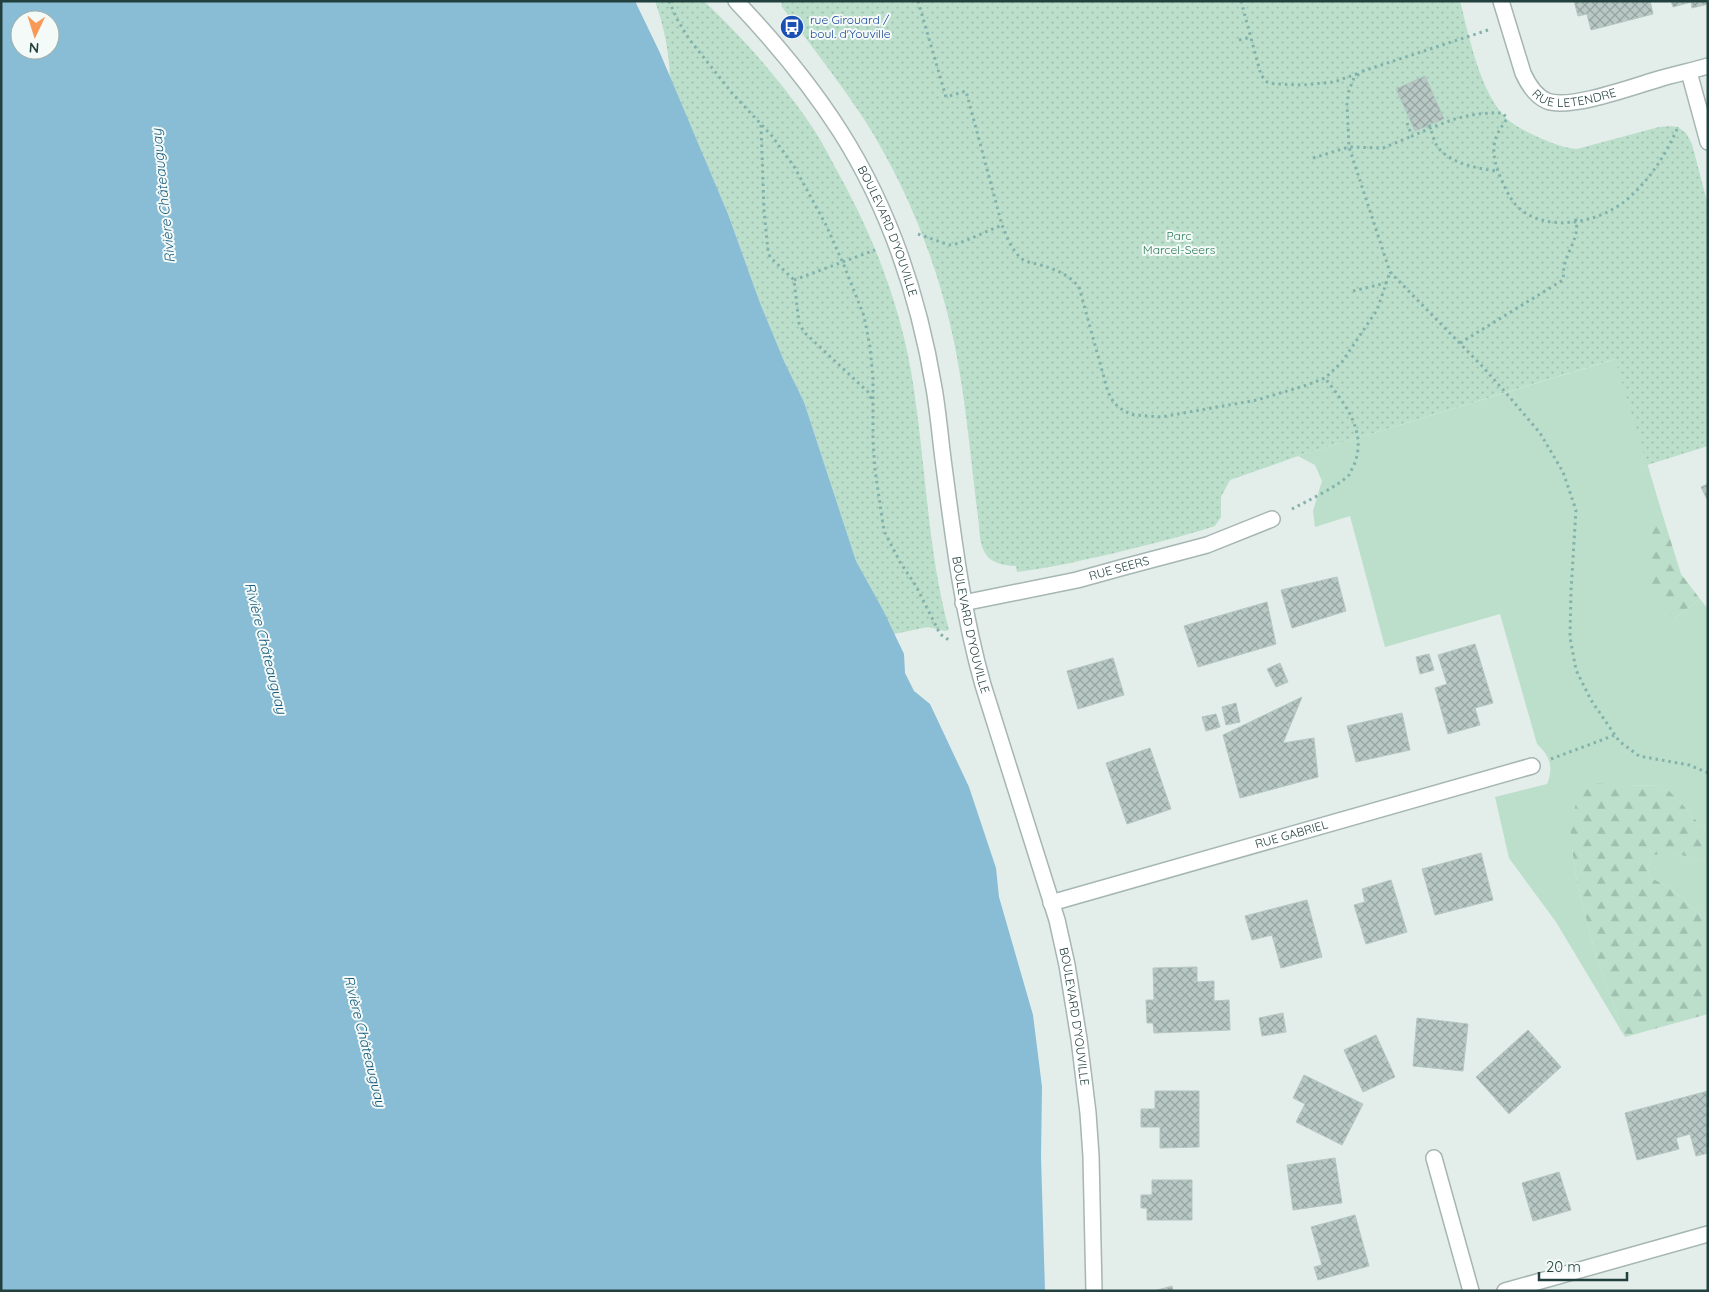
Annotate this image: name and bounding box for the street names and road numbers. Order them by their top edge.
street label: RUE LETENDRE [1529,85,1618,110]
street label: BOULEVARD D'YOUVILLE [855,163,921,298]
street label: RUE SEERS [1087,553,1151,583]
street label: BOULEVARD D'YOUVILLE [949,555,993,695]
street label: RUE GABRIEL [1253,816,1330,852]
street label: BOULEVARD D'YOUVILLE [1056,946,1093,1087]

